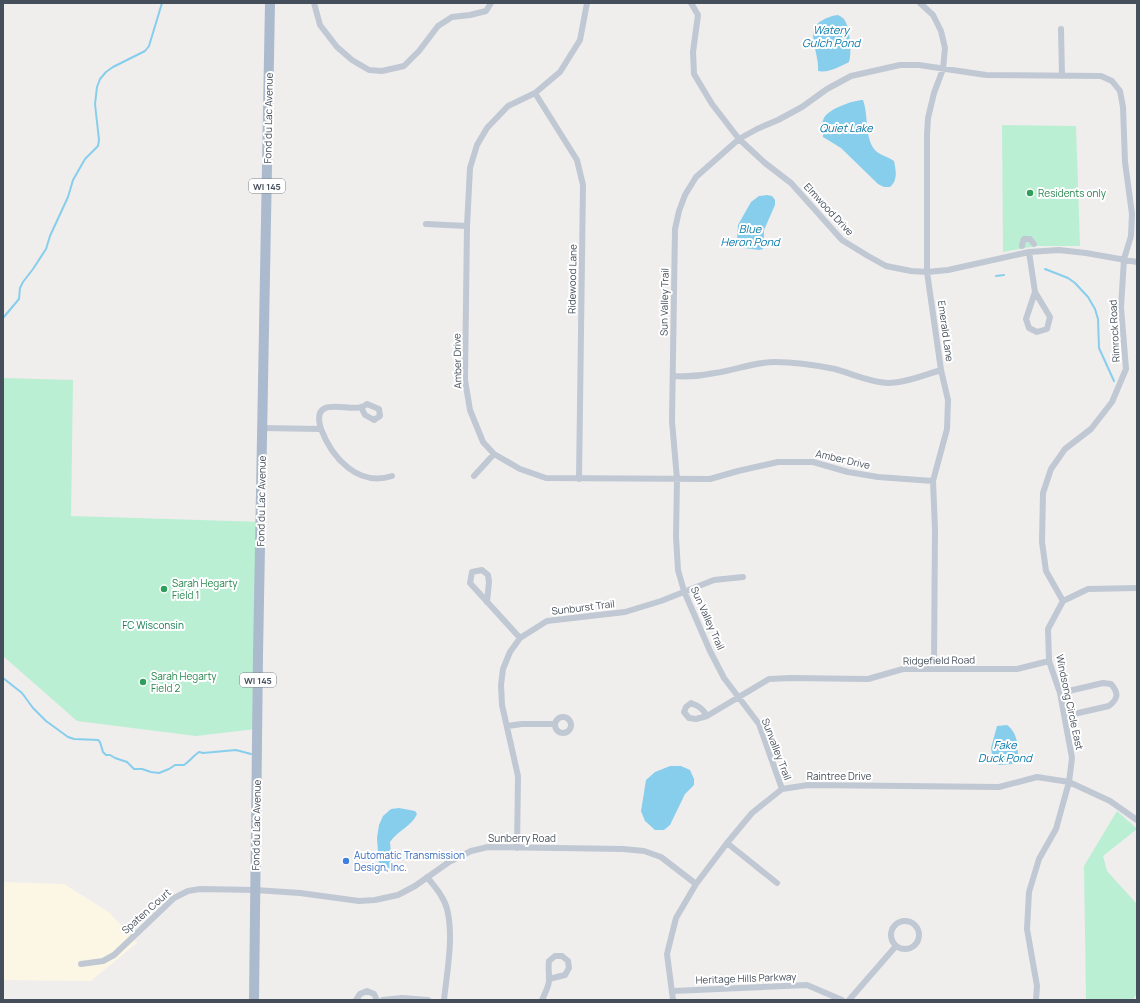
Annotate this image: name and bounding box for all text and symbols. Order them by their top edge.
water label: Watery Gulch Pond [802,22,861,50]
street label: Fond du Lac Avenue [260,72,276,164]
water label: Quiet Lake [819,120,873,135]
road number: WI 145 [249,179,285,193]
street label: Elmwood Drive [801,180,857,238]
place label: Residents only [1038,186,1107,200]
marker: Residents only [1025,188,1035,198]
water label: Blue Heron Pond [720,221,781,249]
street label: Ridewood Lane [564,244,580,314]
street label: Sun Valley Trail [656,268,672,336]
street label: Rimrock Road [1105,299,1123,363]
street label: Emerald Lane [935,300,957,363]
street label: Amber Drive [450,333,464,389]
street label: Amber Drive [814,446,872,472]
street label: Fond du Lac Avenue [253,455,269,547]
place label: Sarah Hegarty Field 1 [172,576,238,602]
marker: Sarah Hegarty Field 1 [159,584,169,594]
street label: Sun Valley Trail [688,584,728,652]
street label: Sunburst Trail [551,596,615,618]
park label: FC Wisconsin [122,618,184,632]
street label: Ridgefield Road [903,652,975,668]
street label: Windsong Circle East [1053,653,1087,751]
place label: Sarah Hegarty Field 2 [151,669,217,695]
road number: WI 145 [240,673,276,687]
marker: Sarah Hegarty Field 2 [138,677,148,687]
street label: Sunvalley Trail [759,716,795,782]
water label: Fake Duck Pond [978,737,1033,765]
street label: Raintree Drive [807,769,872,783]
street label: Fond du Lac Avenue [248,779,264,871]
street label: Sunberry Road [488,831,556,845]
place label: Automatic Transmission Design, Inc. [354,848,465,874]
marker: Automatic Transmission Design, Inc. [341,856,351,866]
street label: Spaten Court [118,885,174,937]
street label: Heritage Hills Parkway [695,969,797,987]

